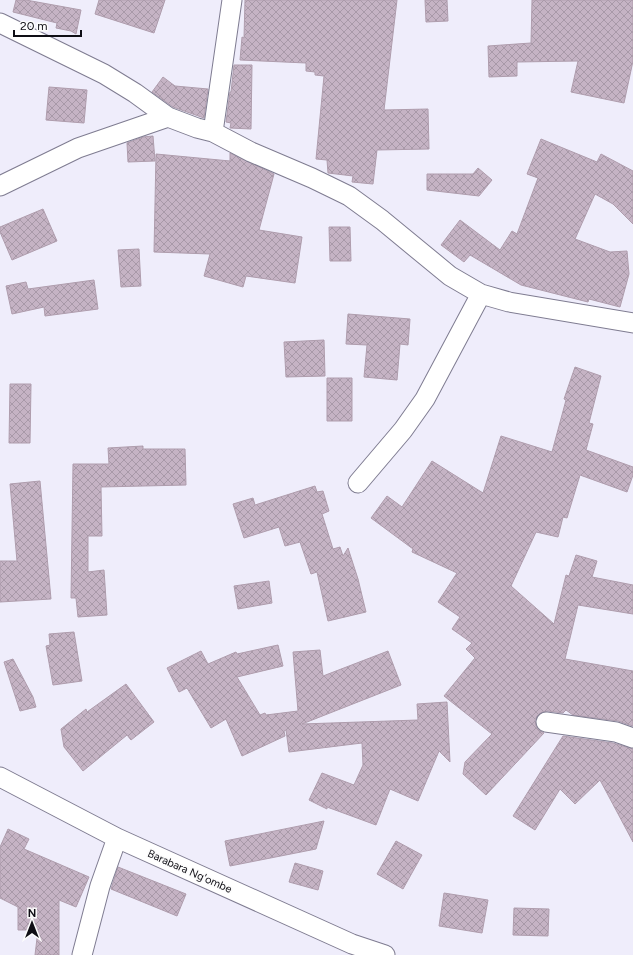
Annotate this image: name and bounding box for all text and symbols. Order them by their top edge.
scale bar [14,12,81,38]
text: 20 m [20,19,48,33]
street label: Barabara Ng'ombe [146,847,234,896]
north arrow [12,903,52,943]
text: N [28,907,36,920]

